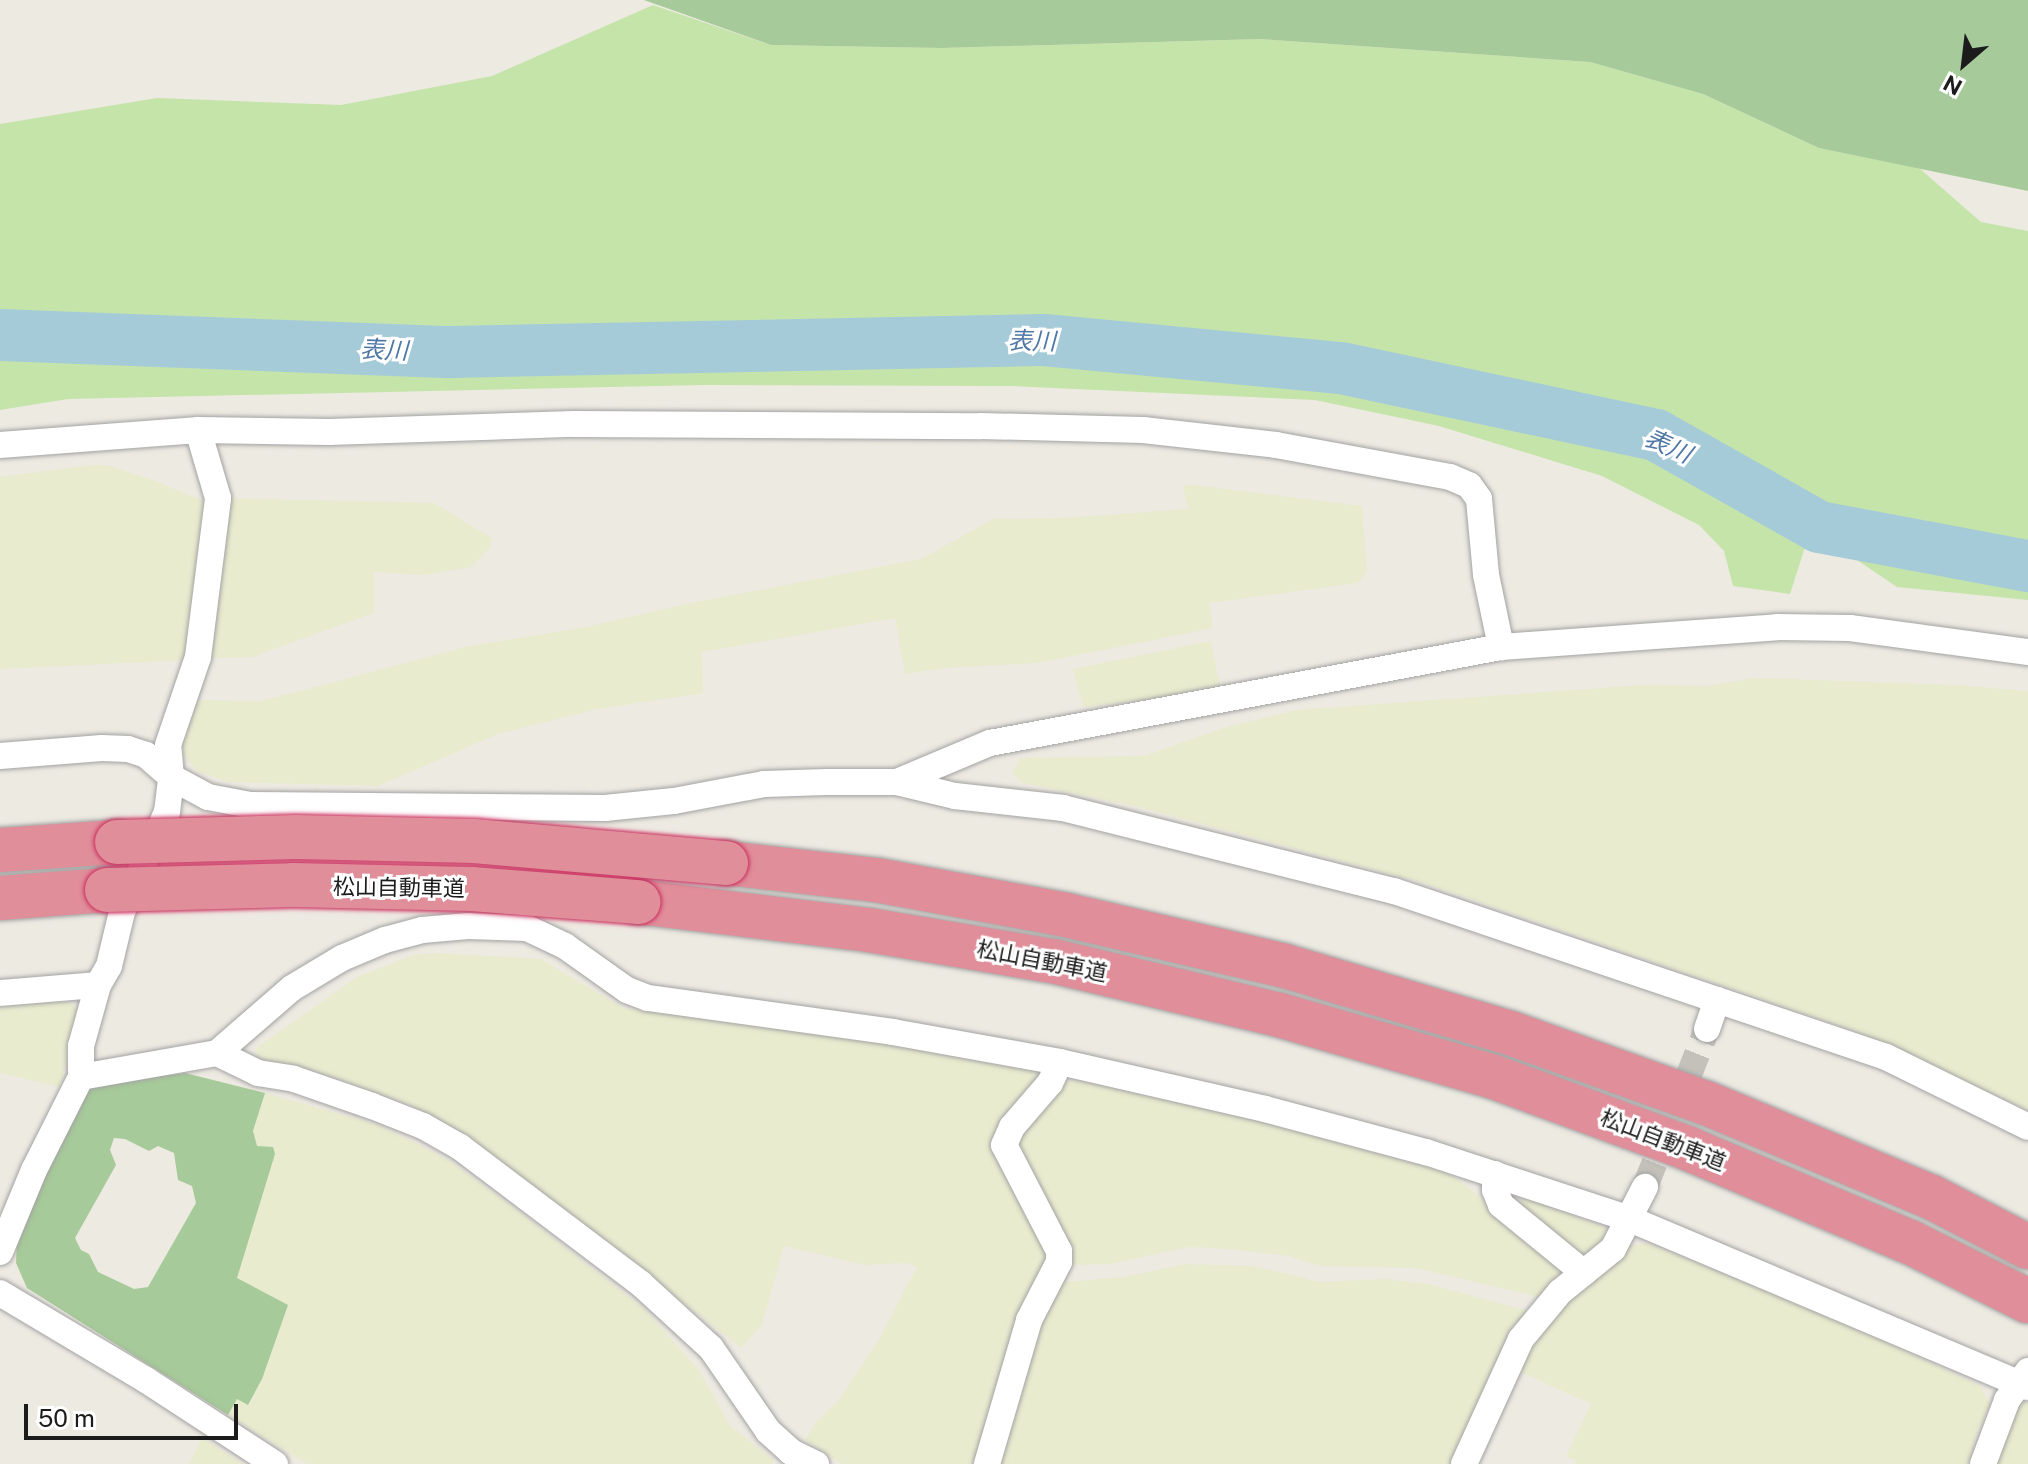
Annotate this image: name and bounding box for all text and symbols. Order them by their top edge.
north arrow [1924,24,2004,104]
text: N [1939,70,1966,101]
water label: 表川 [1008,326,1056,356]
water label: 表川 [360,335,408,365]
water label: 表川 [1640,423,1696,469]
street label: 松山自動車道 [333,874,465,902]
street label: 松山自動車道 [975,935,1109,987]
street label: 松山自動車道 [1597,1104,1729,1176]
scale bar [28,1388,242,1438]
text: 50 m [38,1404,95,1432]

